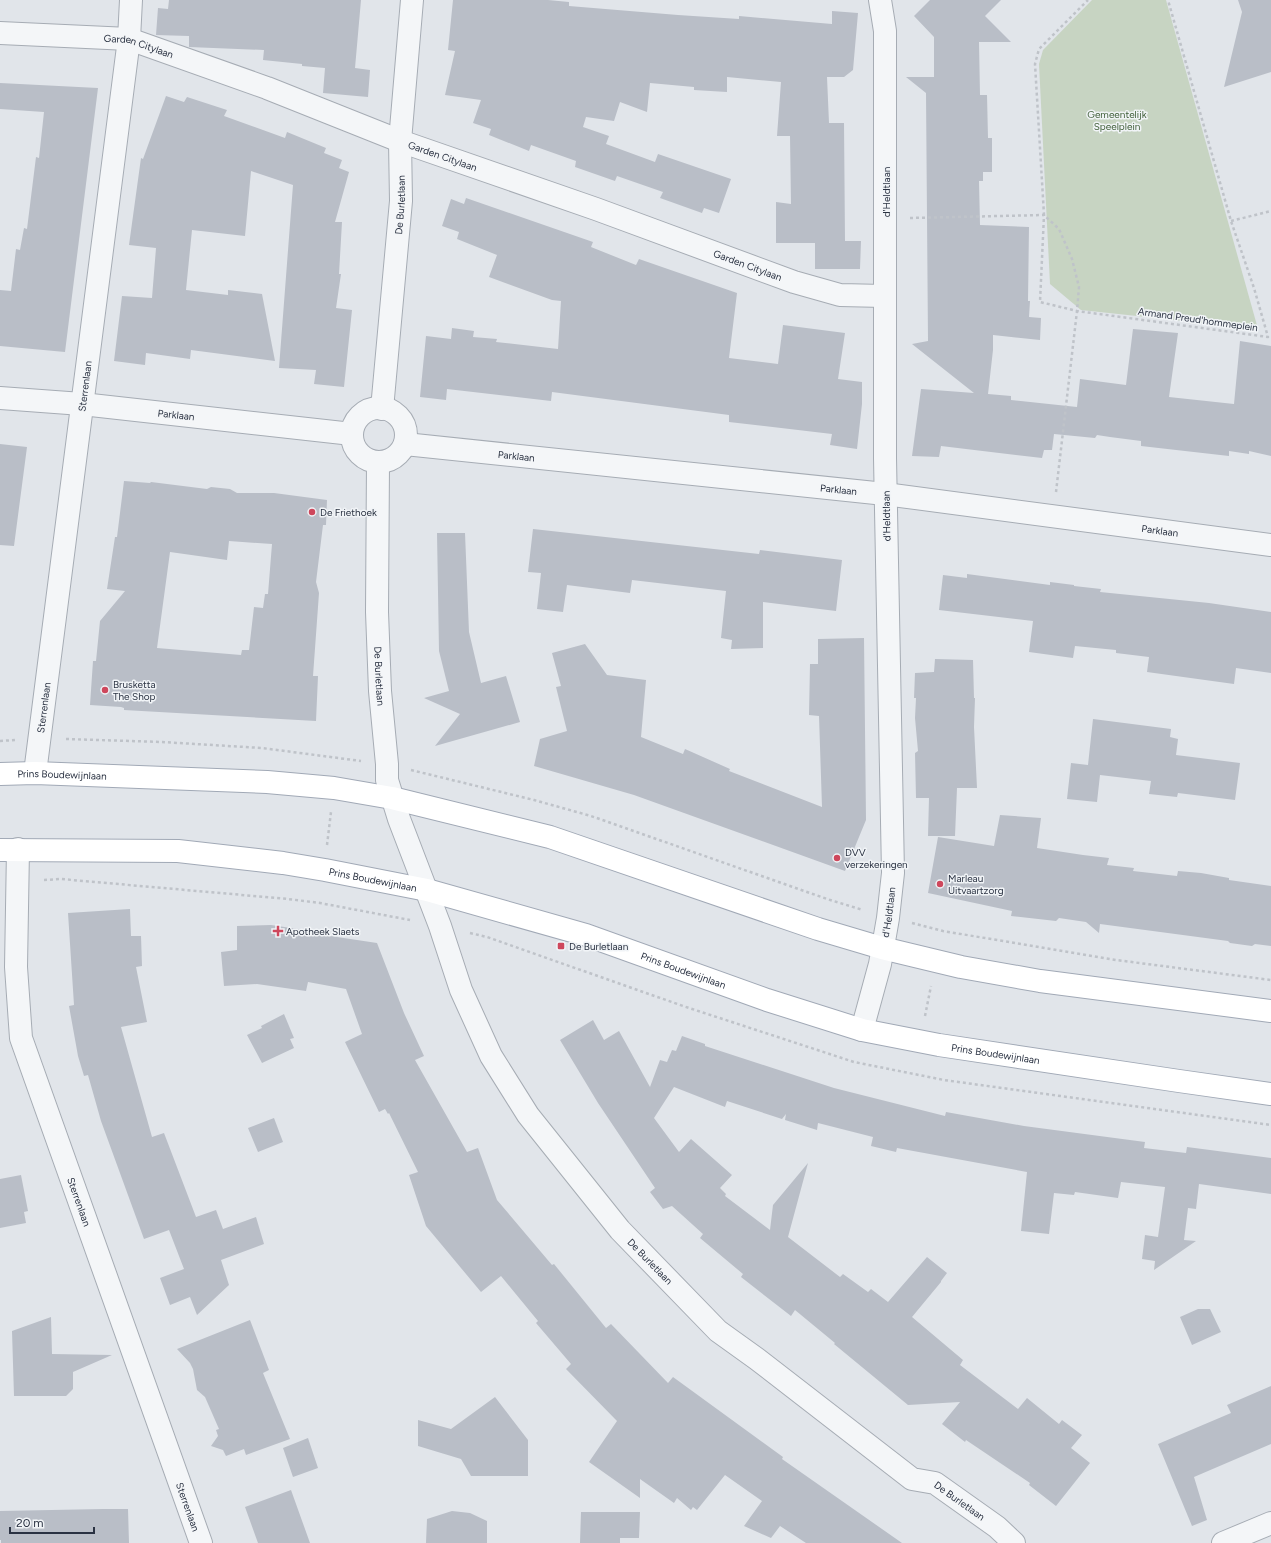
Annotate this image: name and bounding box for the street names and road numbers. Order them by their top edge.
street label: Garden Citylaan [103,32,176,61]
street label: Garden Citylaan [406,138,479,174]
street label: d'Heldtlaan [880,166,893,217]
street label: De Burletlaan [392,175,408,235]
street label: Garden Citylaan [712,247,784,284]
street label: Armand Preud'hommeplein [1137,305,1259,334]
street label: Sterrenlaan [75,360,95,412]
street label: Parklaan [157,406,196,424]
street label: Parklaan [497,448,536,465]
street label: Parklaan [819,481,858,498]
street label: d'Heldtlaan [880,490,893,541]
street label: Parklaan [1141,522,1180,540]
street label: De Burletlaan [371,646,387,707]
street label: Sterrenlaan [34,681,54,734]
street label: Prins Boudewijnlaan [17,767,107,783]
street label: Prins Boudewijnlaan [328,865,418,895]
street label: d'Heldtlaan [879,886,898,938]
street label: Prins Boudewijnlaan [639,949,728,992]
street label: Prins Boudewijnlaan [950,1041,1041,1067]
street label: Sterrenlaan [64,1176,94,1229]
street label: De Burletlaan [625,1236,676,1288]
street label: De Burletlaan [931,1478,988,1524]
street label: Sterrenlaan [173,1481,203,1534]

